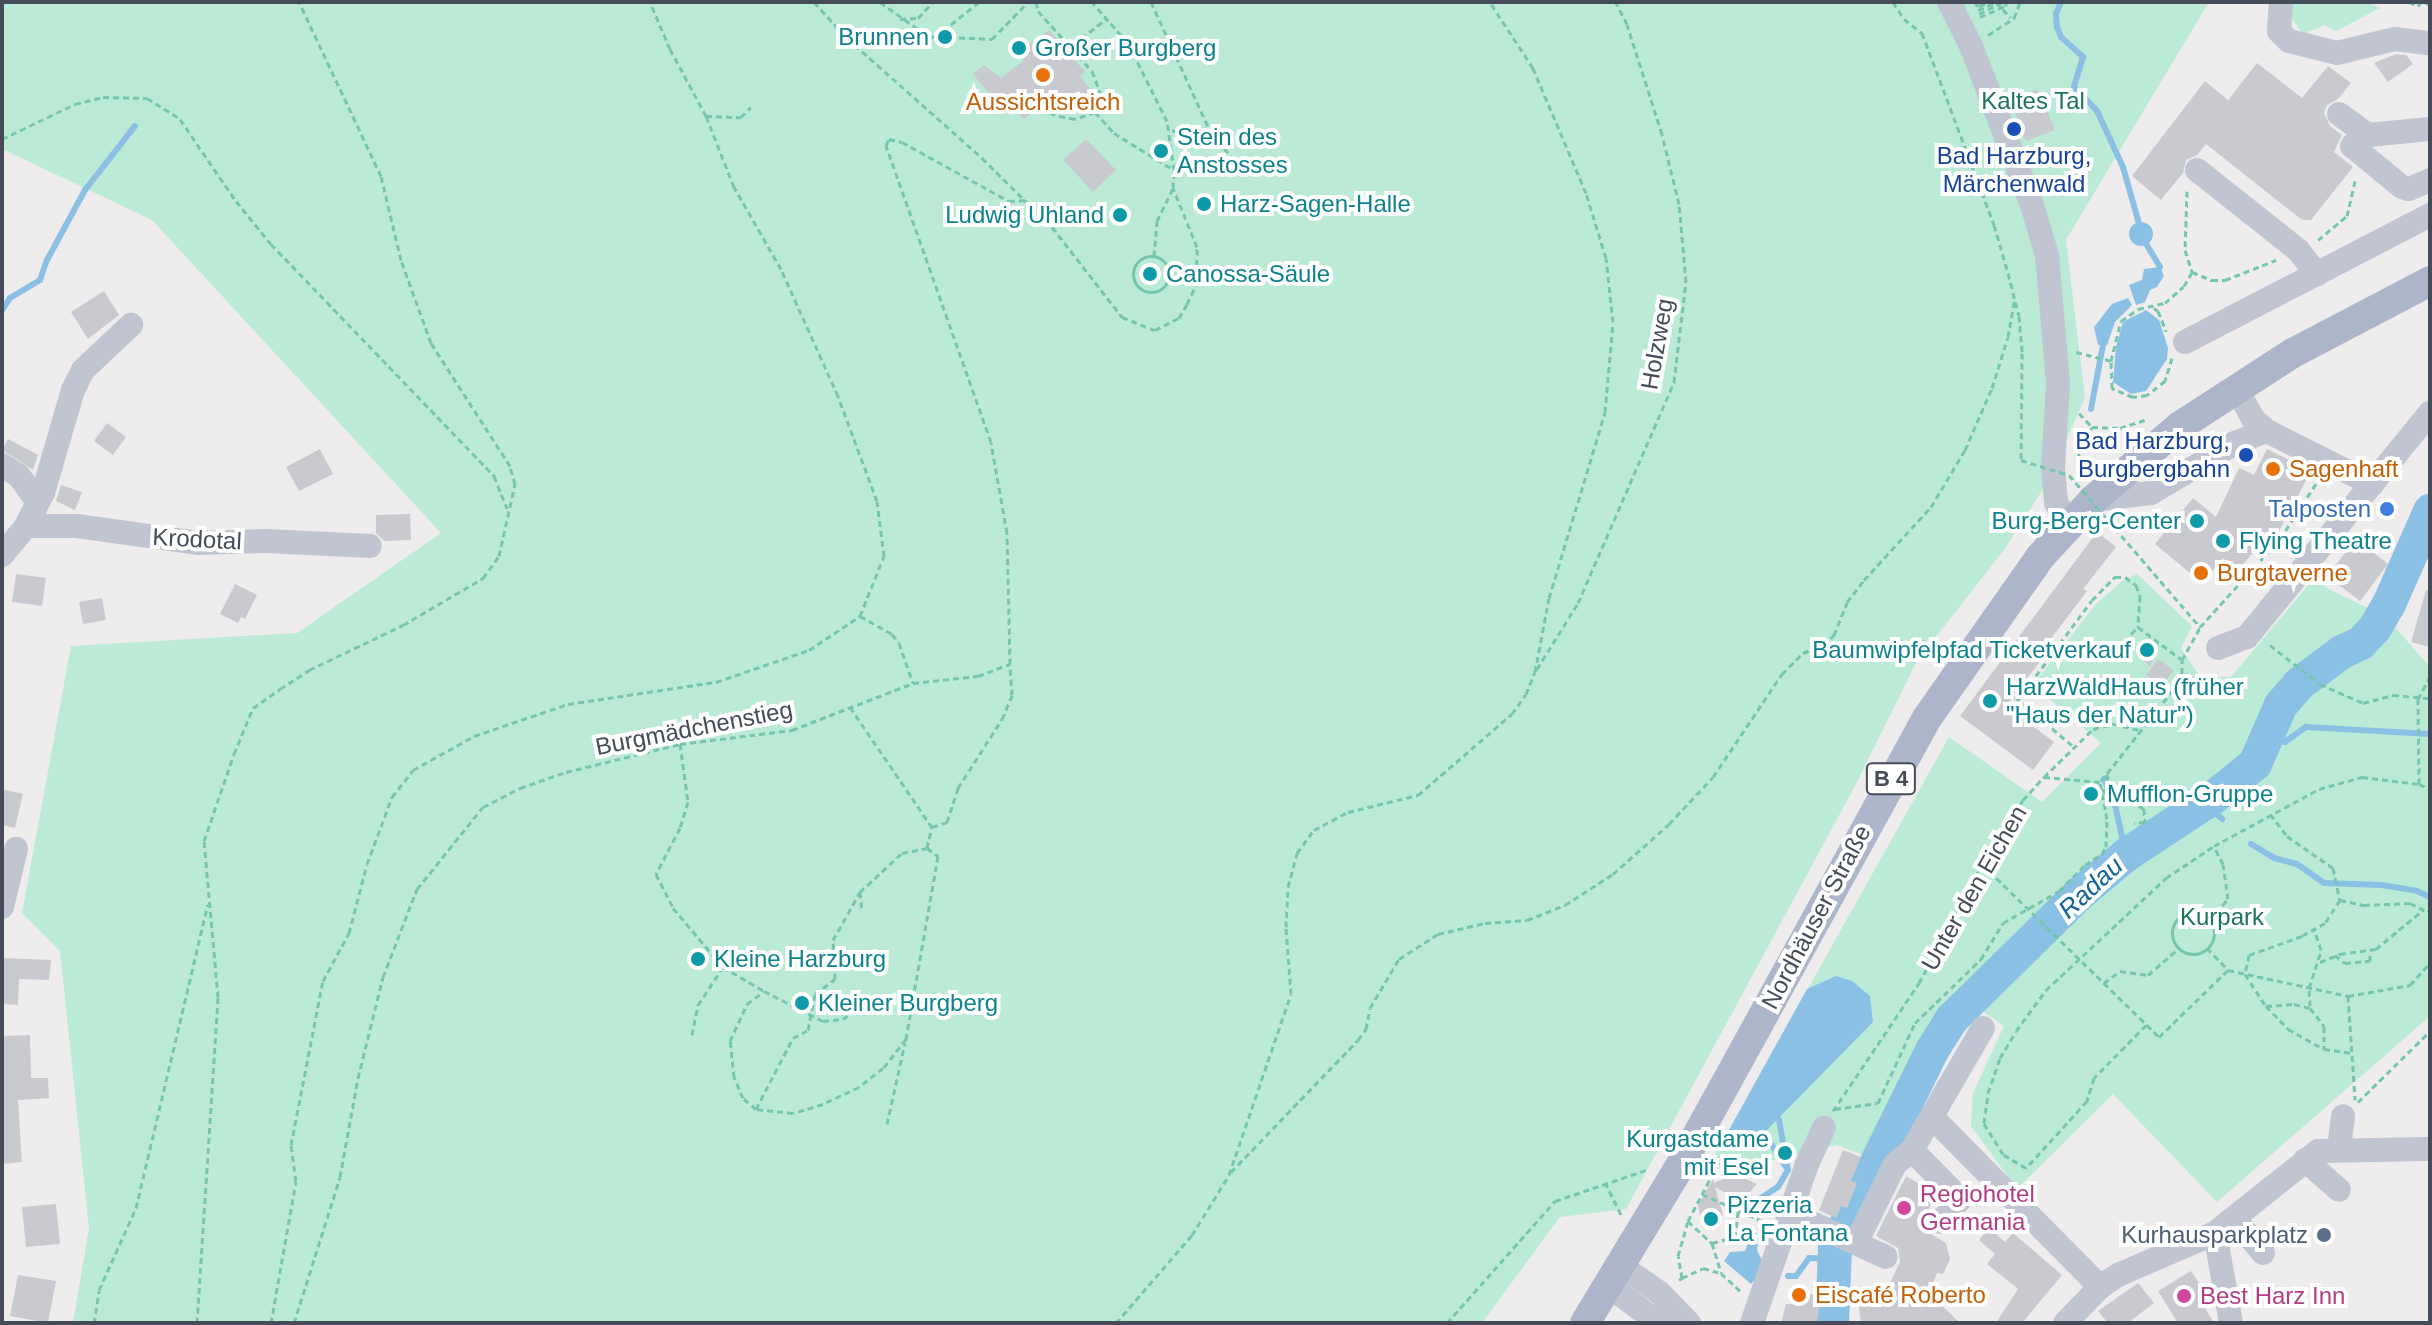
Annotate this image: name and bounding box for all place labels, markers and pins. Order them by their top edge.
place label: Brunnen [838,23,929,51]
marker: Brunnen [936,28,954,46]
place label: Großer Burgberg [1035,34,1216,62]
marker: Großer Burgberg [1010,39,1028,57]
marker: Aussichtsreich [1034,66,1052,84]
place label: Aussichtsreich [966,88,1120,116]
marker: Bad Harzburg, Märchenwald [2005,120,2023,138]
place label: Stein des Anstosses [1177,123,1288,179]
marker: Stein des Anstosses [1152,142,1170,160]
place label: Bad Harzburg, Märchenwald [1937,142,2091,198]
place label: Harz-Sagen-Halle [1220,190,1411,218]
marker: Harz-Sagen-Halle [1195,195,1213,213]
place label: Ludwig Uhland [945,201,1104,229]
marker: Ludwig Uhland [1111,206,1129,224]
place label: Canossa-Säule [1166,260,1330,288]
marker: Canossa-Säule [1141,265,1159,283]
place label: Bad Harzburg, Burgbergbahn [2075,427,2230,483]
marker: Bad Harzburg, Burgbergbahn [2237,446,2255,464]
place label: Sagenhaft [2289,455,2398,483]
marker: Sagenhaft [2264,460,2282,478]
place label: Talposten [2268,495,2371,523]
marker: Talposten [2378,500,2396,518]
place label: Burg-Berg-Center [1992,507,2181,535]
marker: Burg-Berg-Center [2188,512,2206,530]
place label: Flying Theatre [2239,527,2392,555]
marker: Flying Theatre [2214,532,2232,550]
place label: Burgtaverne [2217,559,2348,587]
marker: Burgtaverne [2192,564,2210,582]
place label: Baumwipfelpfad Ticketverkauf [1812,636,2131,664]
marker: Baumwipfelpfad Ticketverkauf [2138,641,2156,659]
place label: HarzWaldHaus (früher "Haus der Natur") [2006,673,2244,729]
marker: HarzWaldHaus (früher "Haus der Natur") [1981,692,1999,710]
place label: Mufflon-Gruppe [2107,780,2273,808]
marker: Mufflon-Gruppe [2082,785,2100,803]
place label: Kleine Harzburg [714,945,886,973]
marker: Kleine Harzburg [689,950,707,968]
place label: Kleiner Burgberg [818,989,998,1017]
marker: Kleiner Burgberg [793,994,811,1012]
place label: Kurgastdame mit Esel [1626,1125,1769,1181]
marker: Kurgastdame mit Esel [1776,1144,1794,1162]
place label: Regiohotel Germania [1920,1180,2035,1236]
place label: Pizzeria La Fontana [1727,1191,1848,1247]
marker: Regiohotel Germania [1895,1199,1913,1217]
marker: Pizzeria La Fontana [1702,1210,1720,1228]
place label: Kurhausparkplatz [2121,1221,2308,1249]
marker: Kurhausparkplatz [2315,1226,2333,1244]
place label: Eiscafé Roberto [1815,1281,1986,1309]
place label: Best Harz Inn [2200,1282,2345,1310]
marker: Eiscafé Roberto [1790,1286,1808,1304]
marker: Best Harz Inn [2175,1287,2193,1305]

